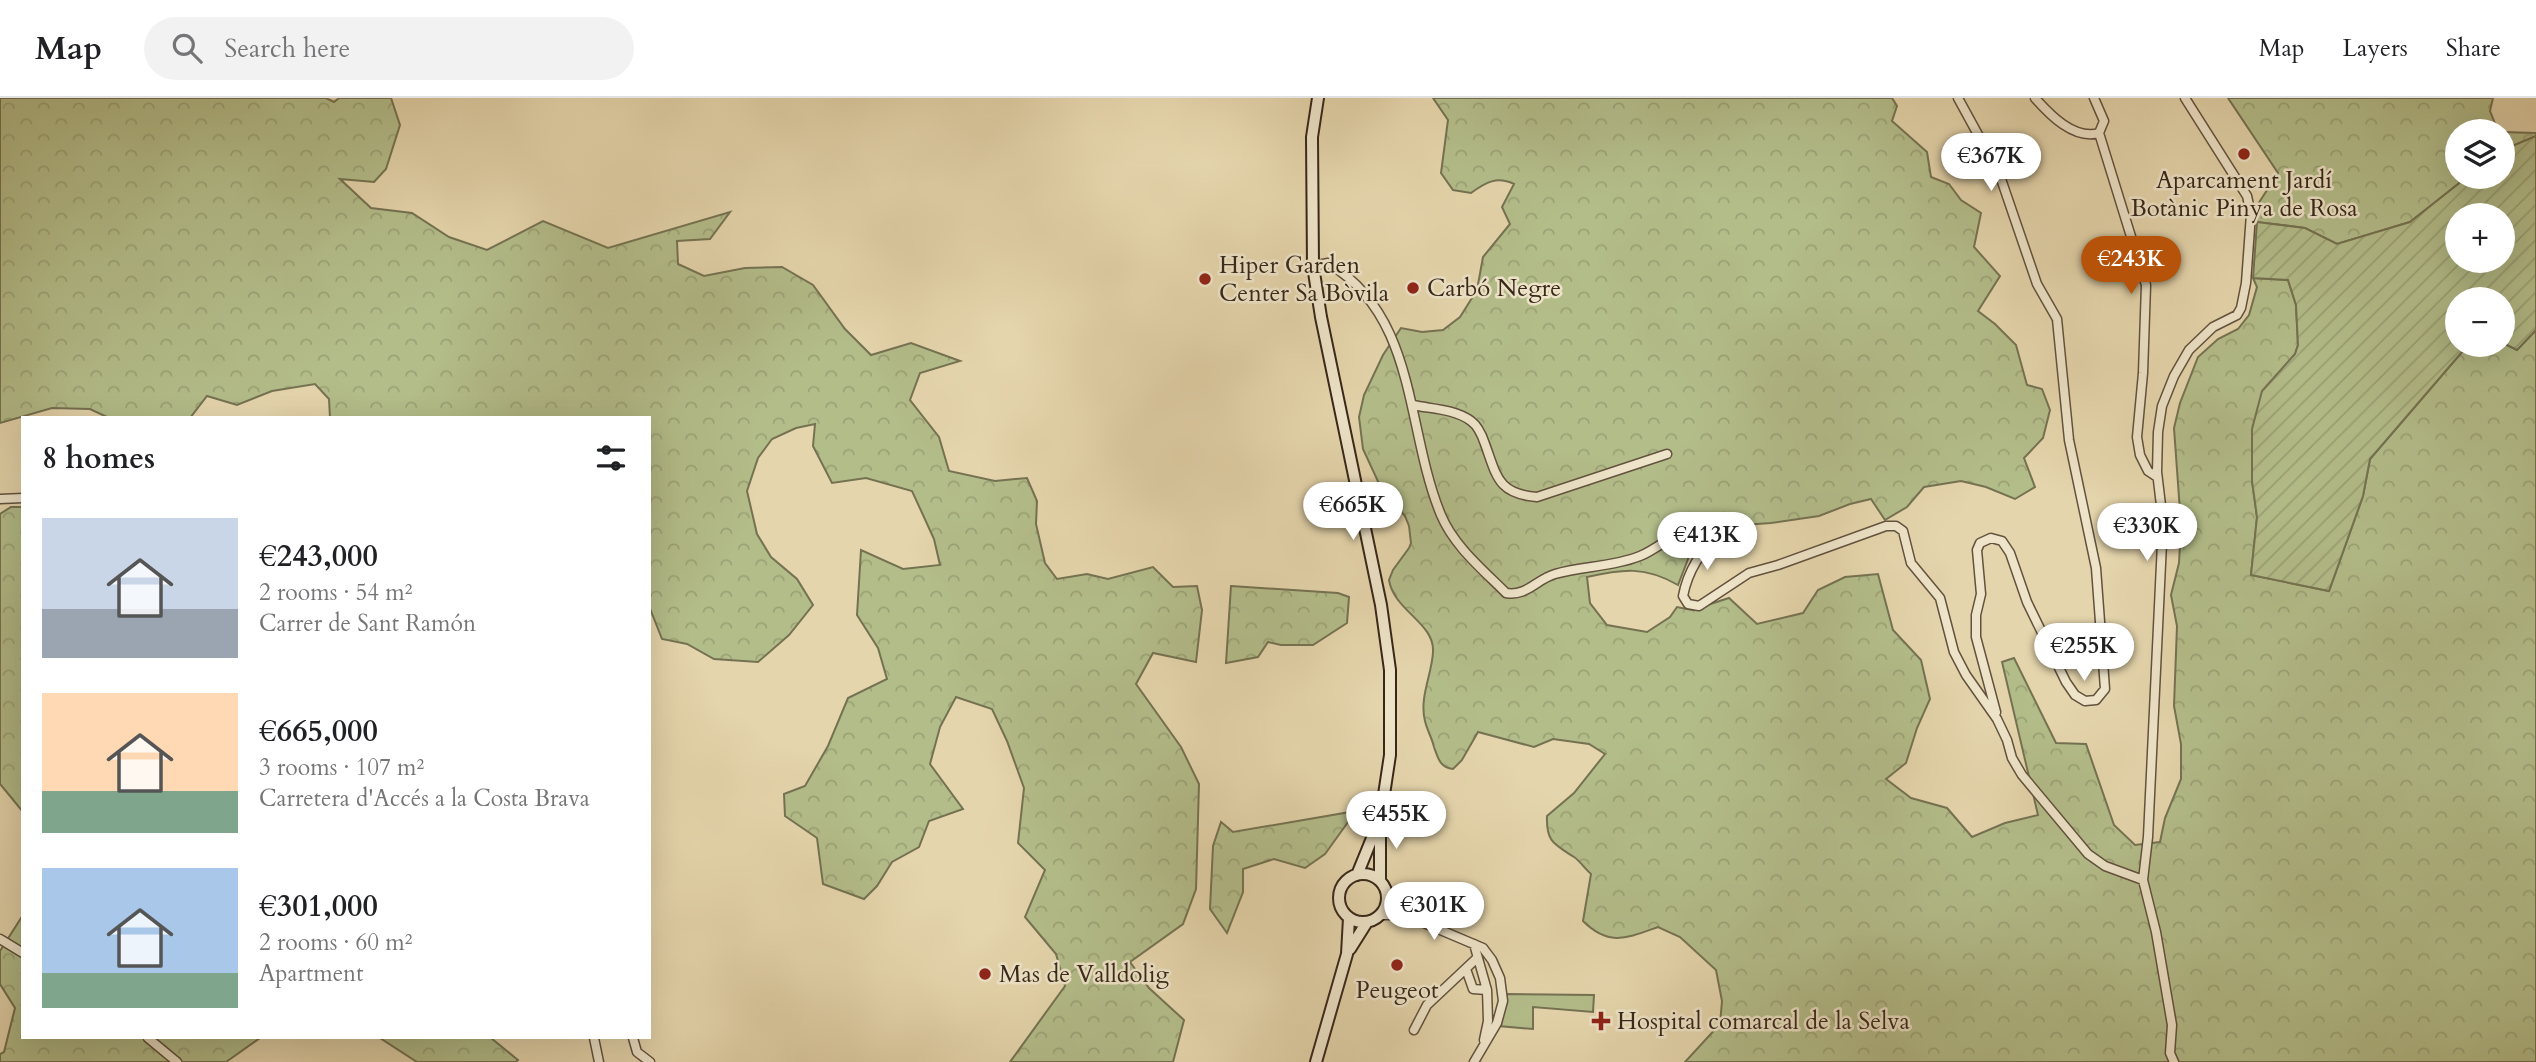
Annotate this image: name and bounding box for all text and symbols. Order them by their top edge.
search box [144,17,634,80]
text: Map [35,26,102,71]
icon: search [168,29,206,67]
text: Search here [224,31,350,66]
text: Map [2259,32,2305,65]
text: Layers [2343,32,2408,65]
text: Share [2446,32,2501,65]
map controls [2445,119,2515,357]
button: layers [2445,119,2515,189]
pin: €367K [1942,134,2040,193]
text: €367K [1957,140,2025,171]
marker: Aparcament Jardí Botànic Pinya de Rosa [2236,146,2252,162]
place label: Aparcament Jardí Botànic Pinya de Rosa [2130,164,2358,225]
button: + [2445,203,2515,273]
pin: €243K [2082,236,2180,296]
text: €243K [2097,243,2165,274]
place label: Hiper Garden Center Sa Bòvila [1219,249,1390,310]
marker: Hiper Garden Center Sa Bòvila [1197,271,1213,287]
place label: Carbó Negre [1427,272,1561,305]
marker: Carbó Negre [1405,280,1421,296]
button: − [2445,287,2515,357]
text: 8 homes [42,438,155,479]
icon: filters [592,439,630,477]
pin: €665K [1304,482,1402,542]
text: €665K [1319,489,1387,520]
pin: €330K [2098,504,2196,563]
text: €330K [2113,510,2181,541]
pin: €413K [1658,512,1756,572]
text: €413K [1673,519,1741,550]
text: €243,000 [259,536,378,577]
icon: home [98,546,182,630]
text: 2 rooms · 54 m² [259,577,412,608]
text: Carrer de Sant Ramón [259,608,476,639]
pin: €255K [2035,624,2133,683]
text: €255K [2050,630,2118,661]
text: €665,000 [259,711,378,752]
icon: home [98,721,182,805]
text: 3 rooms · 107 m² [259,752,424,783]
text: Carretera d'Accés a la Costa Brava [259,783,590,814]
pin: €455K [1347,792,1445,851]
text: €455K [1362,798,1430,829]
pin: €301K [1385,882,1483,942]
text: €301,000 [259,886,378,927]
text: €301K [1400,889,1468,920]
icon: home [98,896,182,980]
text: 2 rooms · 60 m² [259,927,412,958]
marker: Peugeot [1389,957,1405,973]
text: Apartment [259,958,363,989]
place label: Mas de Valldolig [999,958,1169,991]
marker: Mas de Valldolig [977,966,993,982]
place label: Peugeot [1355,974,1439,1007]
place label: Hospital comarcal de la Selva [1617,1005,1911,1038]
marker: Hospital comarcal de la Selva [1591,1011,1611,1031]

